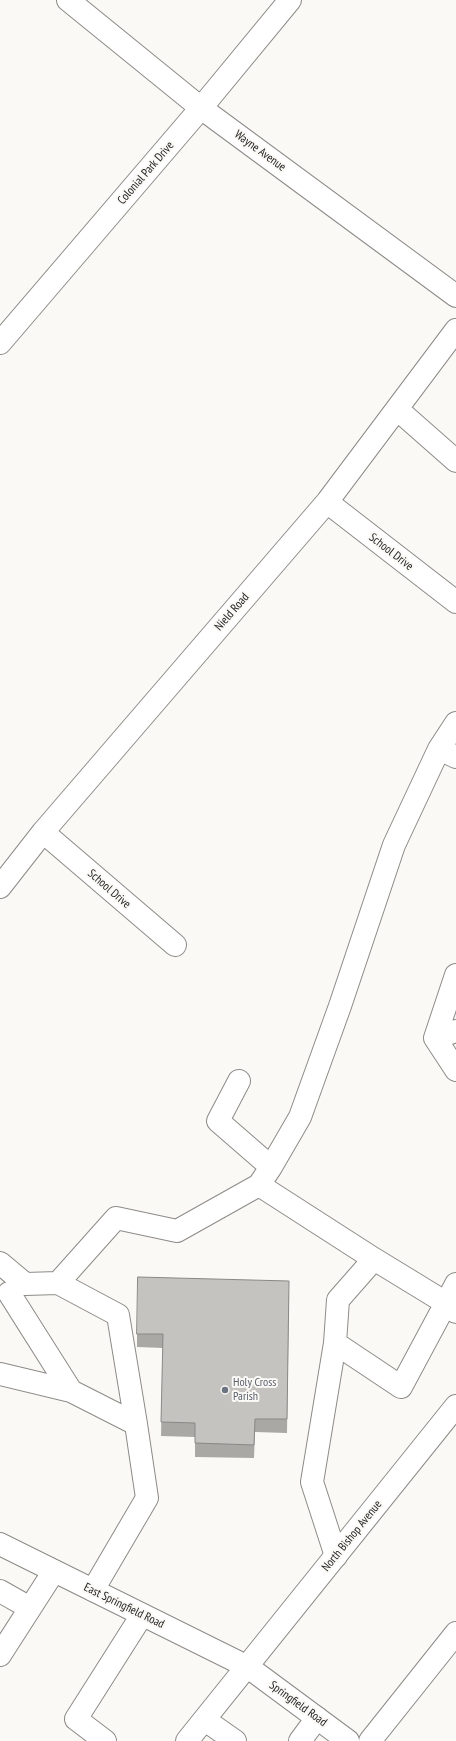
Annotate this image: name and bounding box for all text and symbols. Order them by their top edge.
street label: Wayne Avenue [231,128,289,174]
street label: Colonial Park Drive [115,139,177,207]
street label: School Drive [366,530,416,574]
street label: Nield Road [212,590,252,634]
street label: School Drive [85,866,133,912]
place label: Holy Cross Parish [233,1376,276,1404]
marker: Holy Cross Parish [220,1385,230,1395]
street label: North Bishop Avenue [319,1498,385,1574]
street label: East Springfield Road [81,1580,167,1632]
street label: Springfield Road [266,1678,330,1730]

